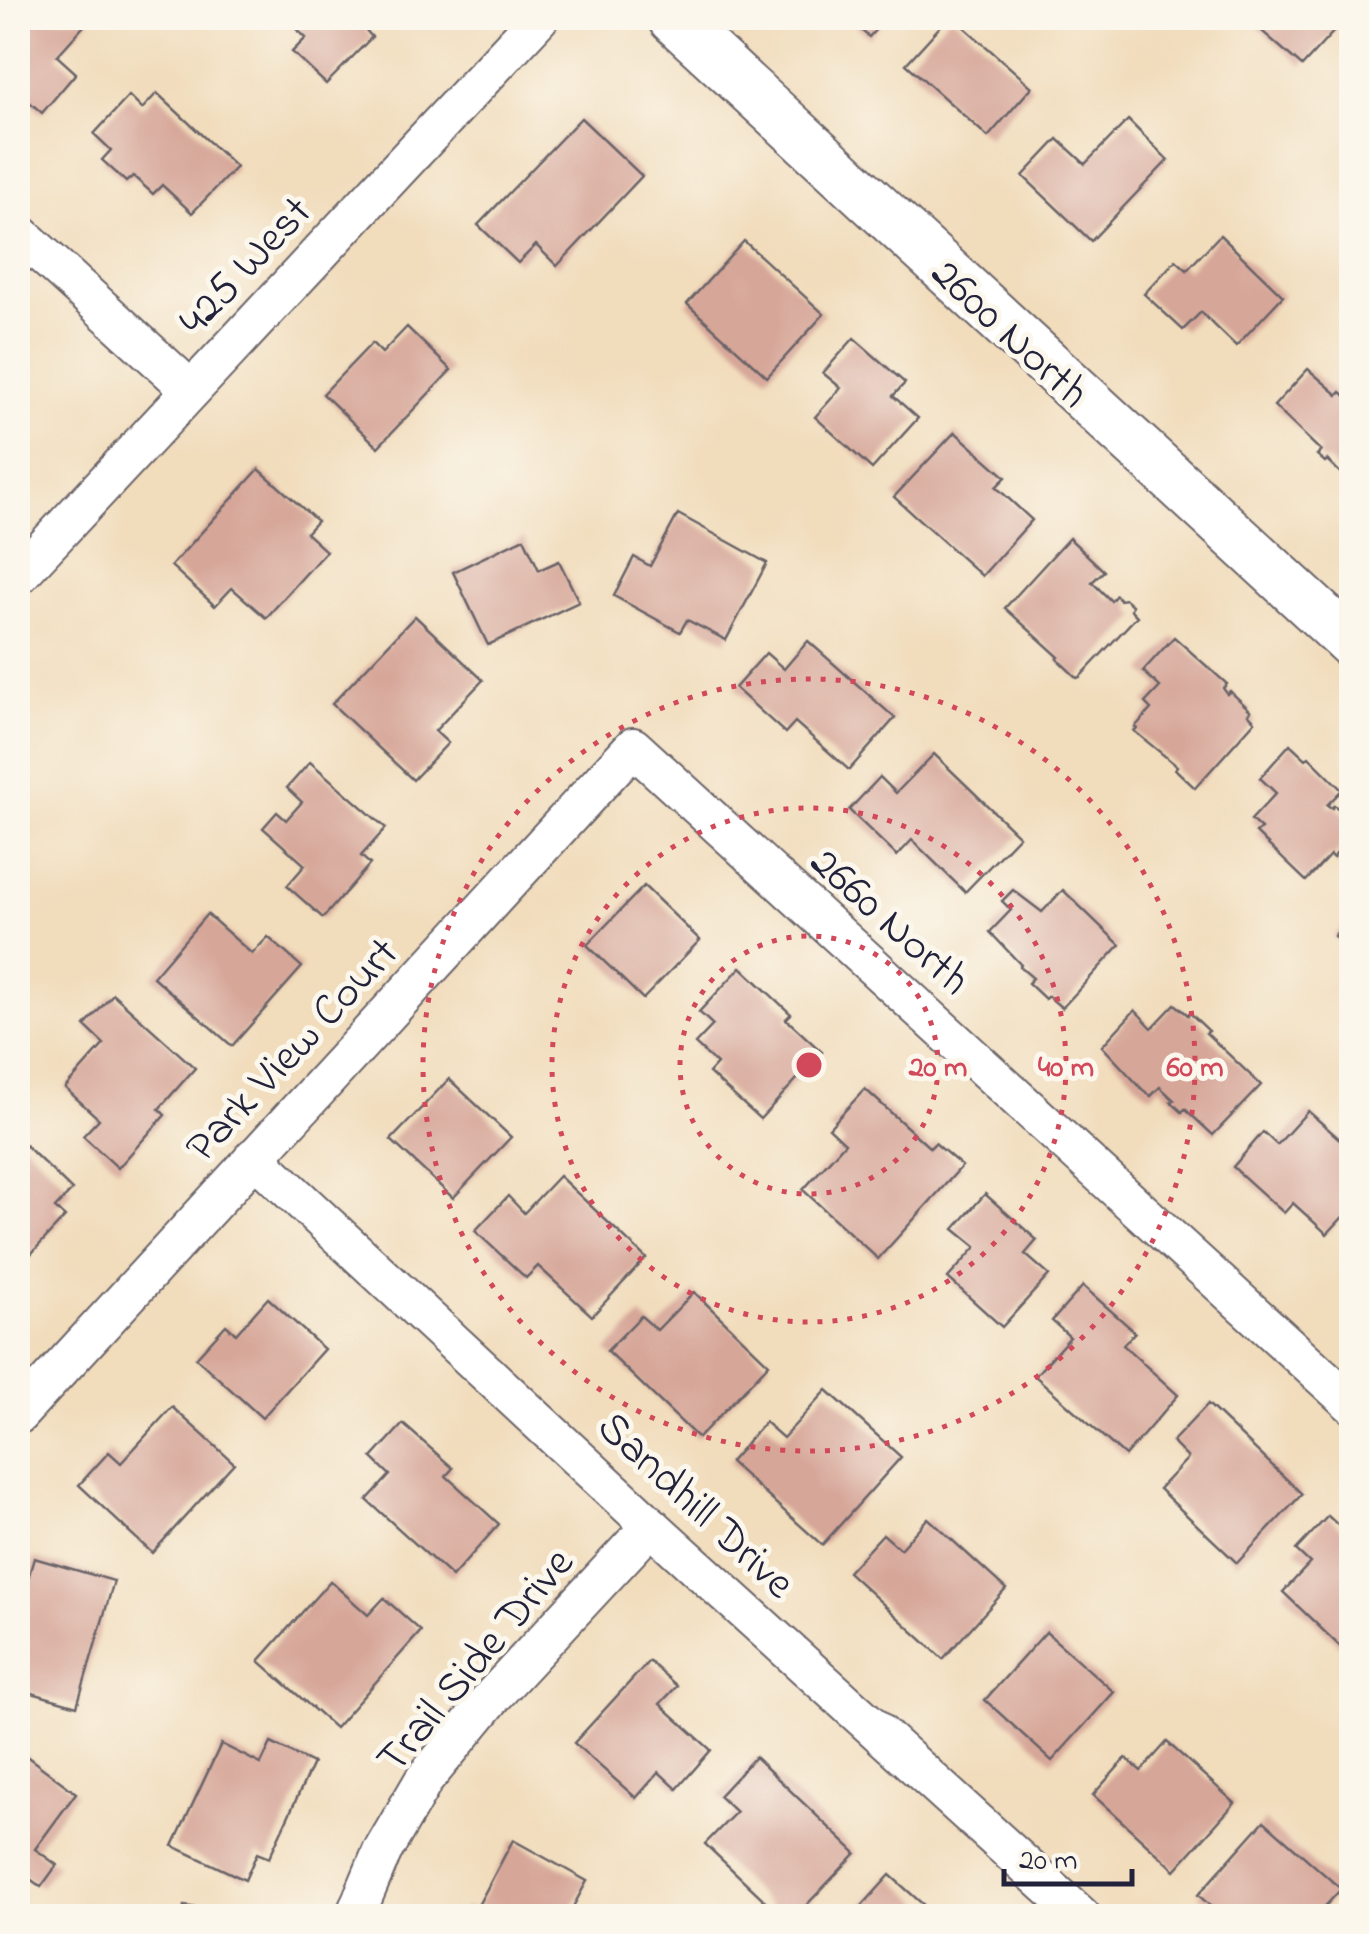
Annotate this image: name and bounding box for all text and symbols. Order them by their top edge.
street label: 425 West [164,182,329,352]
street label: 2600 North [914,244,1103,426]
street label: 2660 North [793,832,984,1013]
street label: Park View Court [171,924,416,1179]
centre of rings [791,1047,827,1083]
text: 20 m [908,1047,967,1091]
text: 40 m [1038,1047,1094,1091]
text: 60 m [1167,1047,1223,1091]
street label: Sandhill Drive [580,1397,809,1617]
street label: Trail Side Drive [362,1534,592,1790]
scale bar [1004,1824,1132,1886]
text: 20 m [1019,1840,1078,1884]

